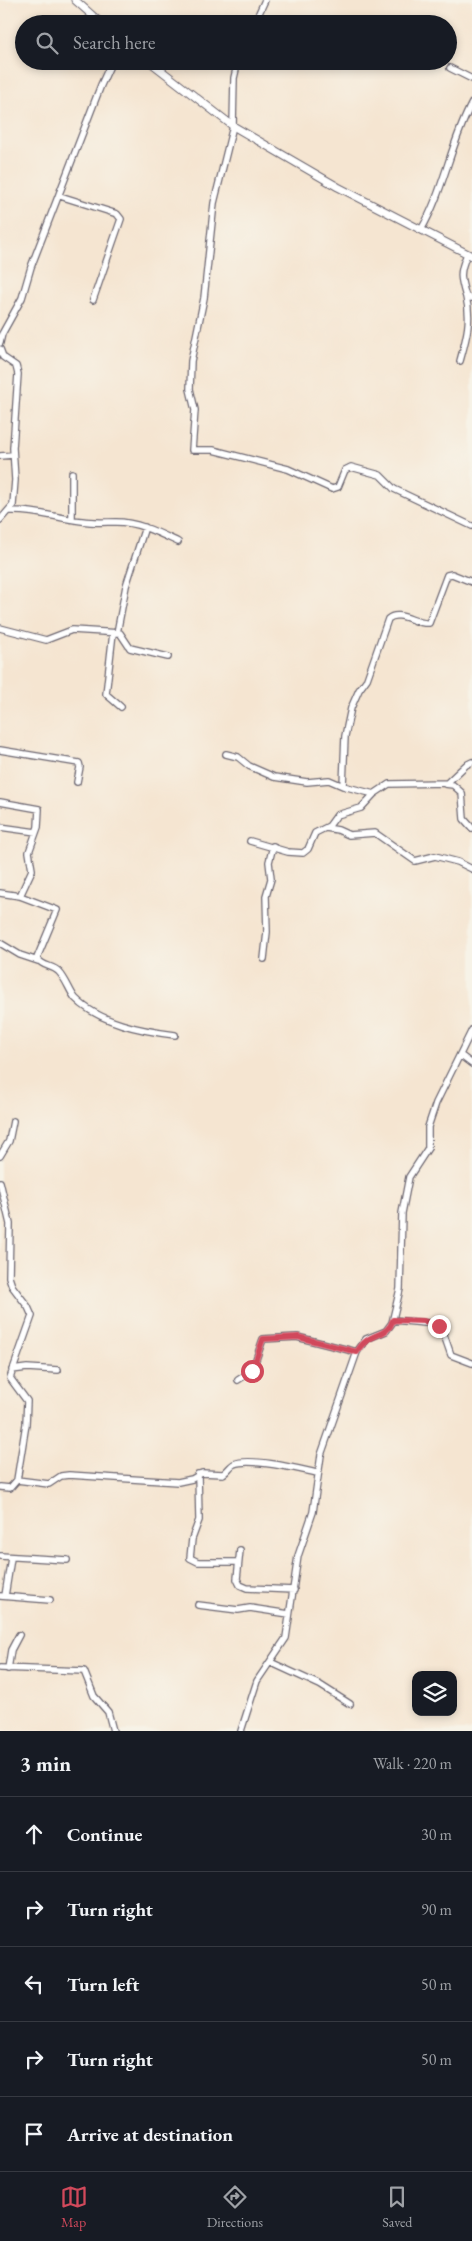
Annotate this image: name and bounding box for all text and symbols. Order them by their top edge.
search box [15,15,457,70]
icon: search [33,29,61,57]
text: Search here [73,30,155,55]
route end [428,1315,451,1338]
route start [241,1360,264,1383]
map controls [412,1671,457,1716]
button: layers [412,1671,457,1716]
text: 3 min [20,1750,71,1777]
text: Walk · 220 m [373,1753,452,1774]
icon: ahead [20,1820,48,1848]
text: Continue [67,1822,142,1847]
text: 30 m [421,1824,452,1845]
icon: right [20,1895,48,1923]
text: Turn right [67,1897,153,1922]
text: 90 m [421,1899,452,1920]
icon: left [20,1970,48,1998]
text: Turn left [67,1972,139,1997]
text: 50 m [421,1974,452,1995]
icon: right [20,2045,48,2073]
text: Turn right [67,2047,153,2072]
text: 50 m [421,2049,452,2070]
icon: arrive [20,2120,48,2148]
text: Arrive at destination [67,2122,233,2147]
tab: Map [60,2183,88,2231]
tab: Directions [207,2183,263,2231]
tab: Saved [382,2183,412,2231]

